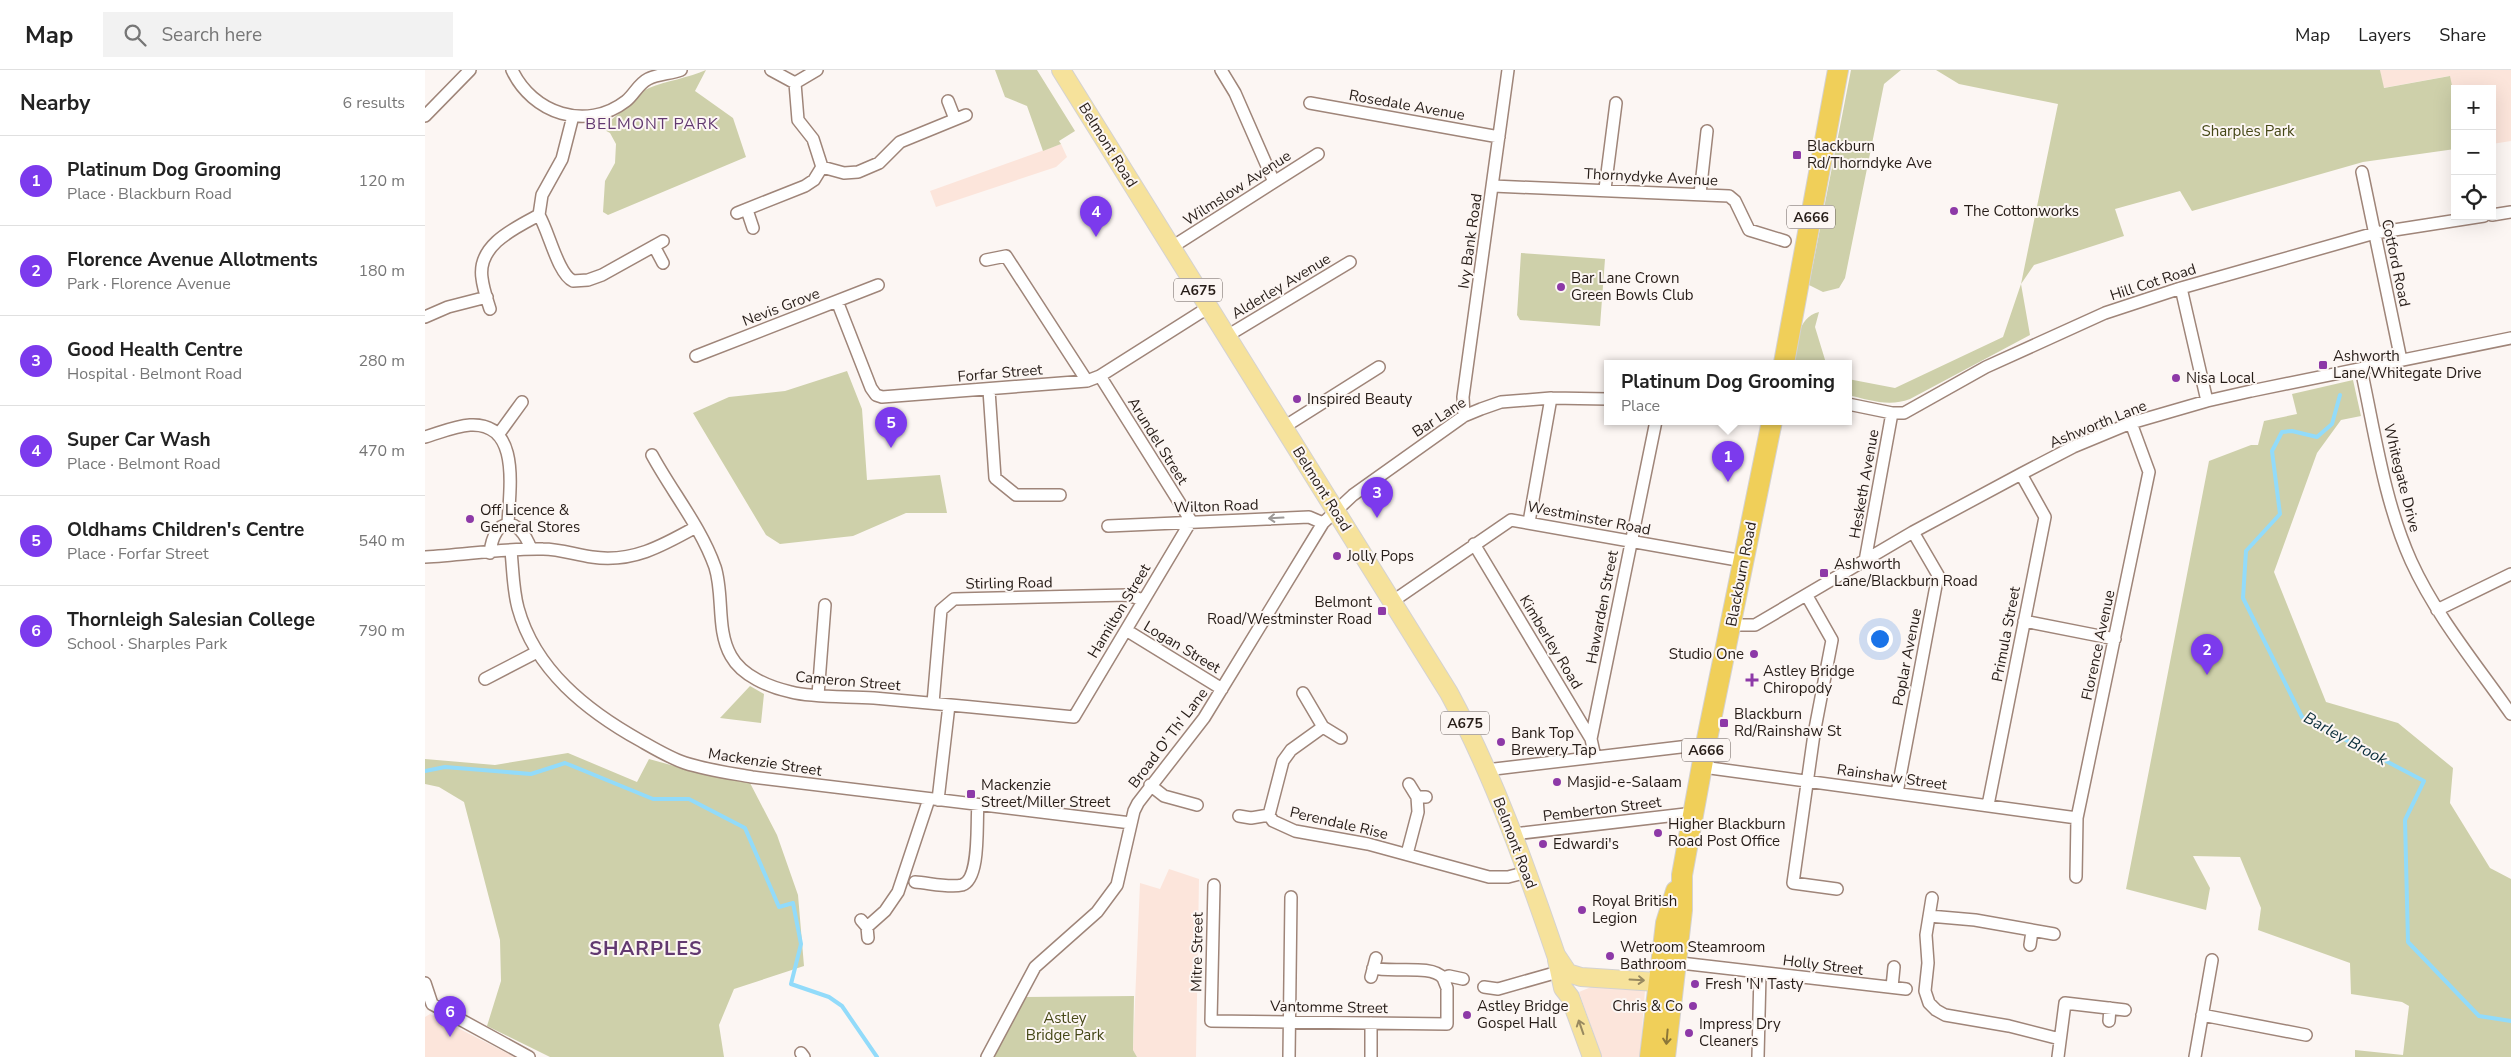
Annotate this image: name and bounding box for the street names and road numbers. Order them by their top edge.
street label: Rosedale Avenue [1347,85,1467,125]
street label: Belmont Road [1074,99,1142,191]
street label: Wilmslow Avenue [1179,146,1295,230]
street label: Thornydyke Avenue [1584,164,1718,190]
street label: Ivy Bank Road [1453,192,1487,290]
road number: A666 [1787,206,1835,228]
street label: Cotford Road [2377,217,2415,309]
street label: Alderley Avenue [1228,249,1334,323]
street label: Hill Cot Road [2107,259,2199,305]
road number: A675 [1174,278,1222,302]
street label: Nevis Grove [739,283,823,331]
street label: Forfar Street [957,359,1044,387]
street label: Bar Lane [1408,392,1470,442]
street label: Arundel Street [1123,394,1193,489]
street label: Ashworth Lane [2046,395,2150,453]
street label: Whitegate Drive [2379,422,2425,534]
street label: Hesketh Avenue [1845,428,1883,540]
street label: Belmont Road [1288,443,1356,535]
street label: Wilton Road [1173,495,1259,517]
street label: Westminster Road [1526,496,1652,540]
street label: Blackburn Road [1721,520,1761,628]
street label: Hawarden Street [1581,548,1623,665]
street label: Hamilton Street [1083,559,1155,662]
street label: Stirling Road [965,572,1053,594]
street label: Primula Street [1987,584,2025,683]
street label: Florence Avenue [2077,588,2119,702]
street label: Kimberley Road [1515,591,1587,693]
street label: Poplar Avenue [1888,607,1926,707]
street label: Logan Street [1140,616,1225,678]
street label: Cameron Street [795,666,902,696]
street label: Broad O' Th' Lane [1124,684,1212,792]
road number: A675 [1441,711,1489,734]
road number: A666 [1682,738,1730,762]
street label: Mackenzie Street [707,743,824,781]
street label: Rainshaw Street [1836,759,1949,795]
street label: Pemberton Street [1542,792,1663,826]
street label: Belmont Road [1488,794,1542,892]
street label: Perendale Rise [1288,802,1390,844]
street label: Mitre Street [1186,911,1208,992]
street label: Holly Street [1782,950,1865,980]
street label: Vantomme Street [1269,996,1389,1018]

